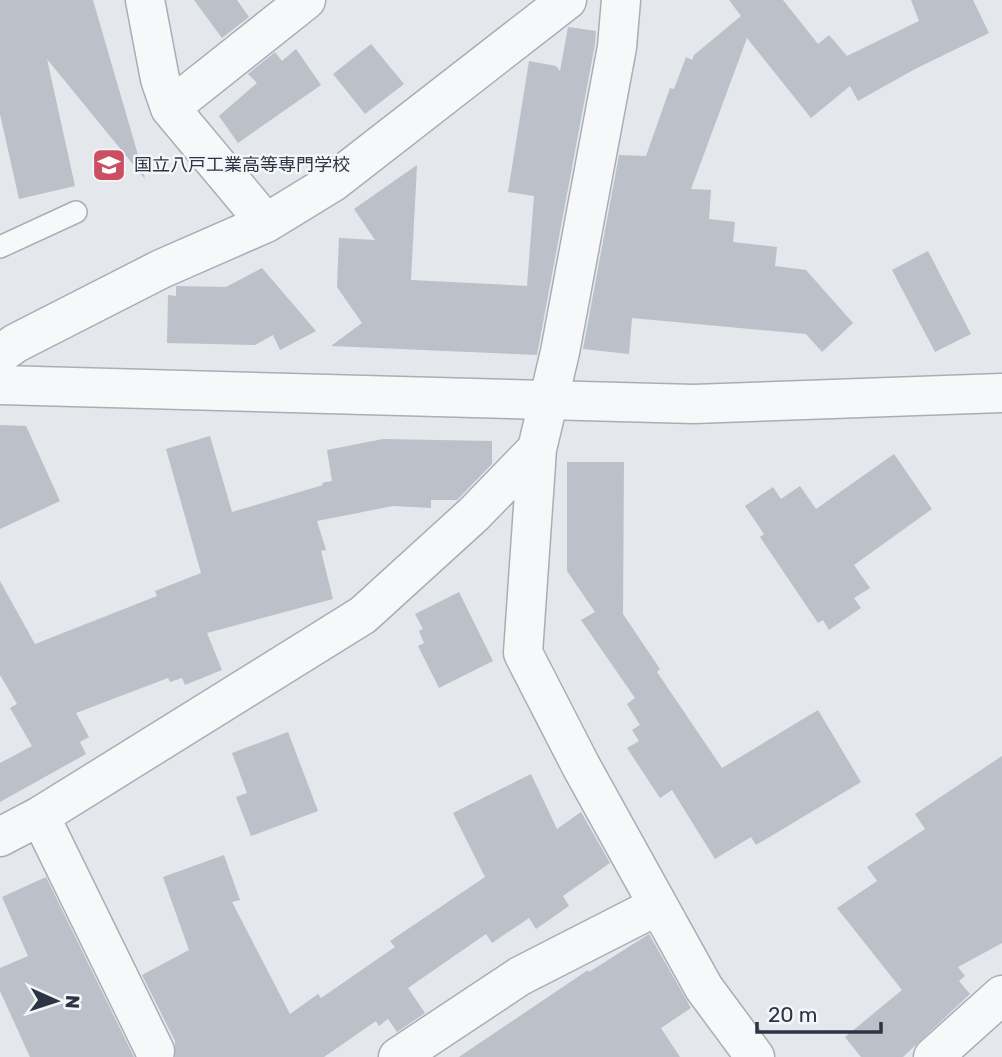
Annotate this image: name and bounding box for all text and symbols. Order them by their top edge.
school or university icon: 国立八戸工業高等専門学校 [90,146,128,184]
place label: 国立八戸工業高等専門学校 [134,154,350,176]
north arrow [21,966,91,1036]
scale bar [757,990,881,1034]
text: N [61,994,84,1009]
text: 20 m [768,1002,817,1027]

